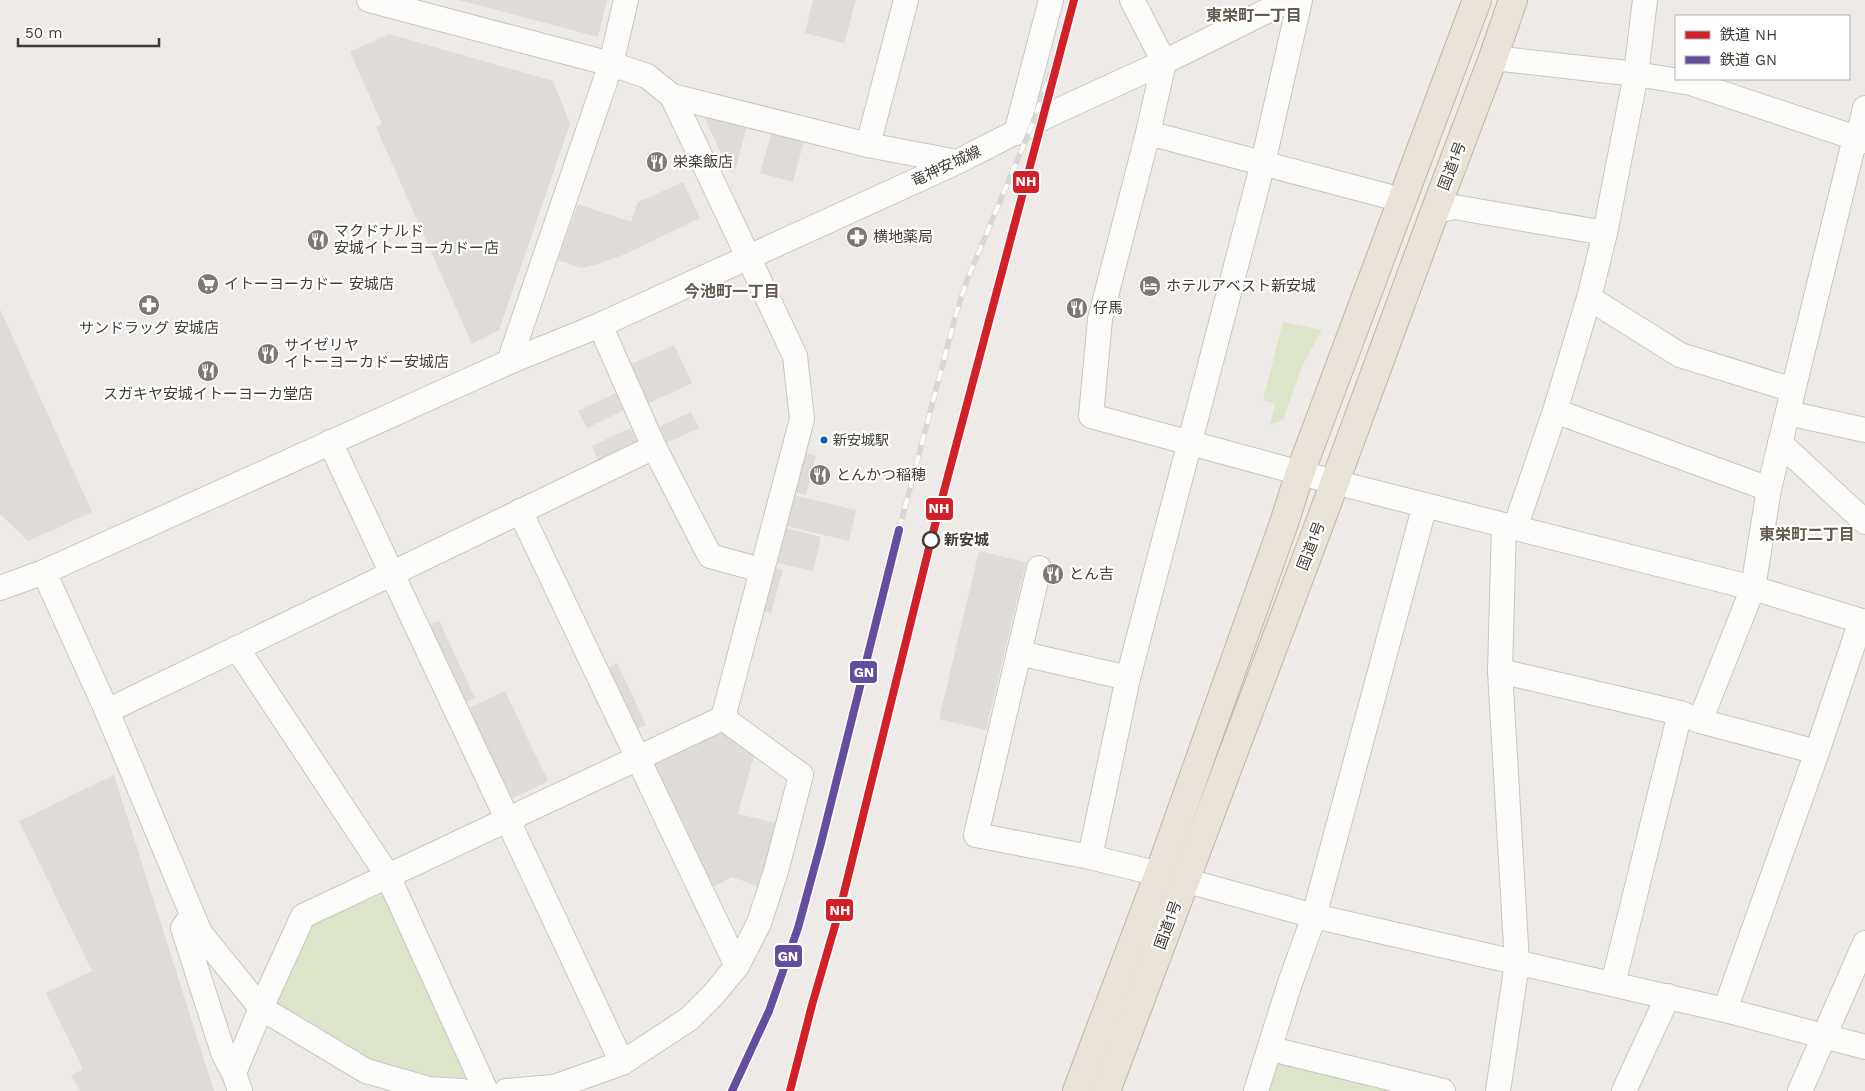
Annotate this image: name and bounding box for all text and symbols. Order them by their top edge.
district label: 東栄町一丁目 [1206,6,1302,25]
scale bar [18,15,159,47]
legend [1675,15,1850,80]
text: 50 m [25,24,62,42]
text: 鉄道 NH [1720,26,1777,44]
text: 鉄道 GN [1720,51,1777,69]
street label: 国道1号 [1434,139,1470,193]
street label: 竜神安城線 [908,142,984,190]
restaurant icon: 栄楽飯店 [645,150,669,174]
place label: 栄楽飯店 [673,153,733,171]
line badge: NH [1012,170,1040,194]
text: NH [1016,173,1036,189]
place label: マクドナルド 安城イトーヨーカドー店 [334,222,499,257]
pharmacy icon: 横地薬局 [845,225,869,249]
restaurant icon: マクドナルド 安城イトーヨーカドー店 [306,228,330,252]
place label: 横地薬局 [873,228,933,246]
supermarket icon: イトーヨーカドー 安城店 [196,272,220,296]
hotel icon: ホテルアベスト新安城 [1138,274,1162,298]
place label: イトーヨーカドー 安城店 [224,275,394,293]
place label: ホテルアベスト新安城 [1166,277,1316,295]
district label: 今池町一丁目 [684,282,780,301]
pharmacy icon: サンドラッグ 安城店 [137,293,161,317]
restaurant icon: 仔馬 [1065,296,1089,320]
place label: 仔馬 [1093,299,1123,317]
place label: サンドラッグ 安城店 [79,319,219,337]
place label: サイゼリヤ イトーヨーカドー安城店 [284,336,449,371]
restaurant icon: サイゼリヤ イトーヨーカドー安城店 [256,342,280,366]
restaurant icon: スガキヤ安城イトーヨーカ堂店 [196,359,220,383]
place label: スガキヤ安城イトーヨーカ堂店 [103,385,313,403]
place label: 新安城駅 [833,432,889,448]
marker: 新安城駅 [819,435,829,445]
restaurant icon: とんかつ稲穂 [808,463,832,487]
place label: とんかつ稲穂 [836,466,926,484]
line badge: NH [925,497,954,521]
text: NH [929,500,949,516]
street label: 国道1号 [1293,519,1329,573]
district label: 東栄町二丁目 [1759,525,1855,544]
marker: 新安城 [922,531,940,549]
place label: 新安城 [944,531,989,549]
restaurant icon: とん吉 [1041,562,1065,586]
place label: とん吉 [1069,565,1114,583]
line badge: GN [849,660,878,684]
text: GN [854,664,874,680]
line badge: NH [825,898,854,922]
street label: 国道1号 [1151,898,1185,952]
text: NH [830,902,850,918]
line badge: GN [774,944,803,968]
text: GN [778,948,798,964]

